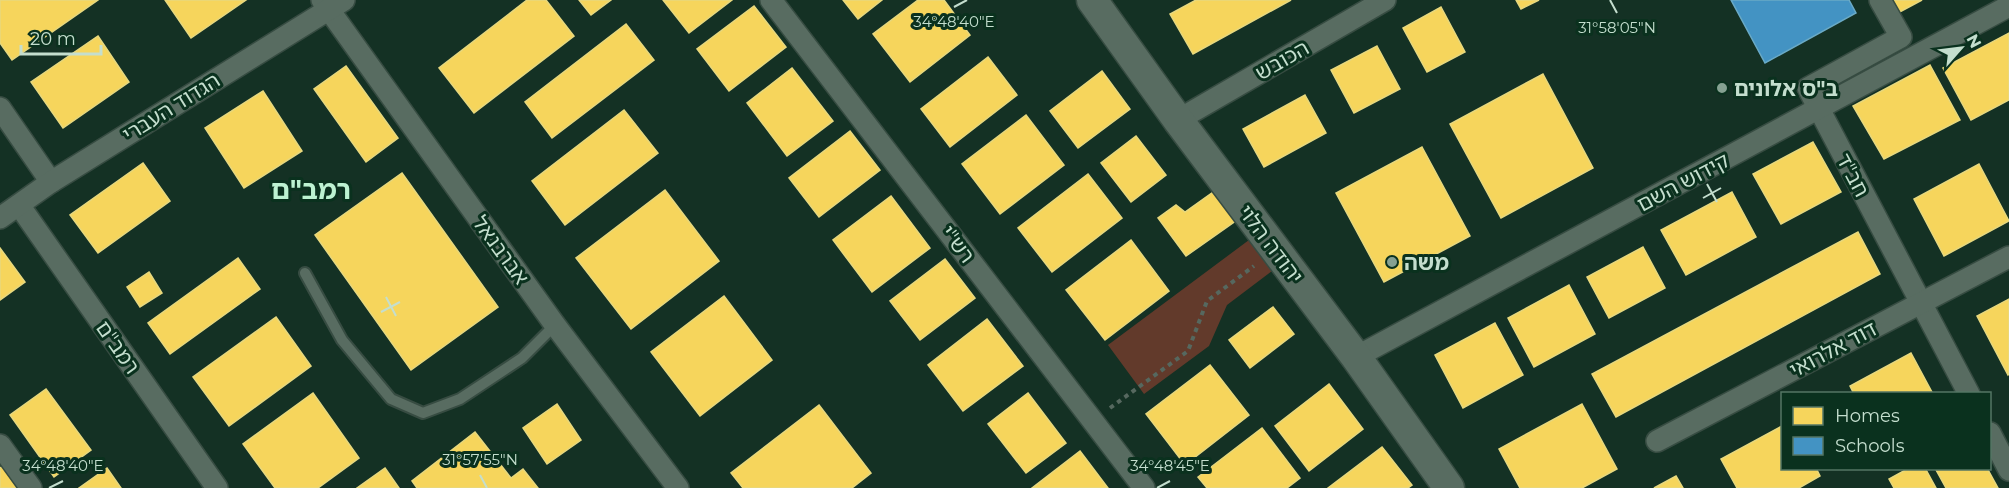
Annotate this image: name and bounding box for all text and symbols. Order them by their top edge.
text: 34°48'40"E [913,12,995,31]
scale bar [21,18,100,56]
text: 31°58'05"N [1578,18,1656,37]
north arrow [1931,18,1991,78]
text: 20 m [30,28,76,50]
text: N [1962,31,1985,51]
street label: הכובש [1251,35,1313,85]
street label: הגדוד העברי [118,67,224,147]
place label: ב"ס אלונים [1734,76,1838,101]
marker: ב"ס אלונים [1715,81,1729,95]
street label: קידוש השם [1633,147,1733,217]
street label: חב"ד [1831,149,1875,201]
district label: רמב"ם [271,173,351,206]
street label: יהודה הלוי [1233,200,1309,288]
street label: אברבנאל [468,211,534,289]
street label: רש"י [936,220,980,268]
place label: משה [1404,250,1449,275]
marker: משה [1385,255,1399,269]
street label: רמב"ם [91,316,145,378]
street label: דוד אלרואי [1785,316,1881,382]
legend [1781,392,1991,470]
text: Homes [1835,405,1900,427]
text: Schools [1835,435,1905,457]
text: 31°57'55"N [442,450,518,469]
text: 34°48'40"E [22,456,104,475]
text: 34°48'45"E [1130,456,1210,475]

